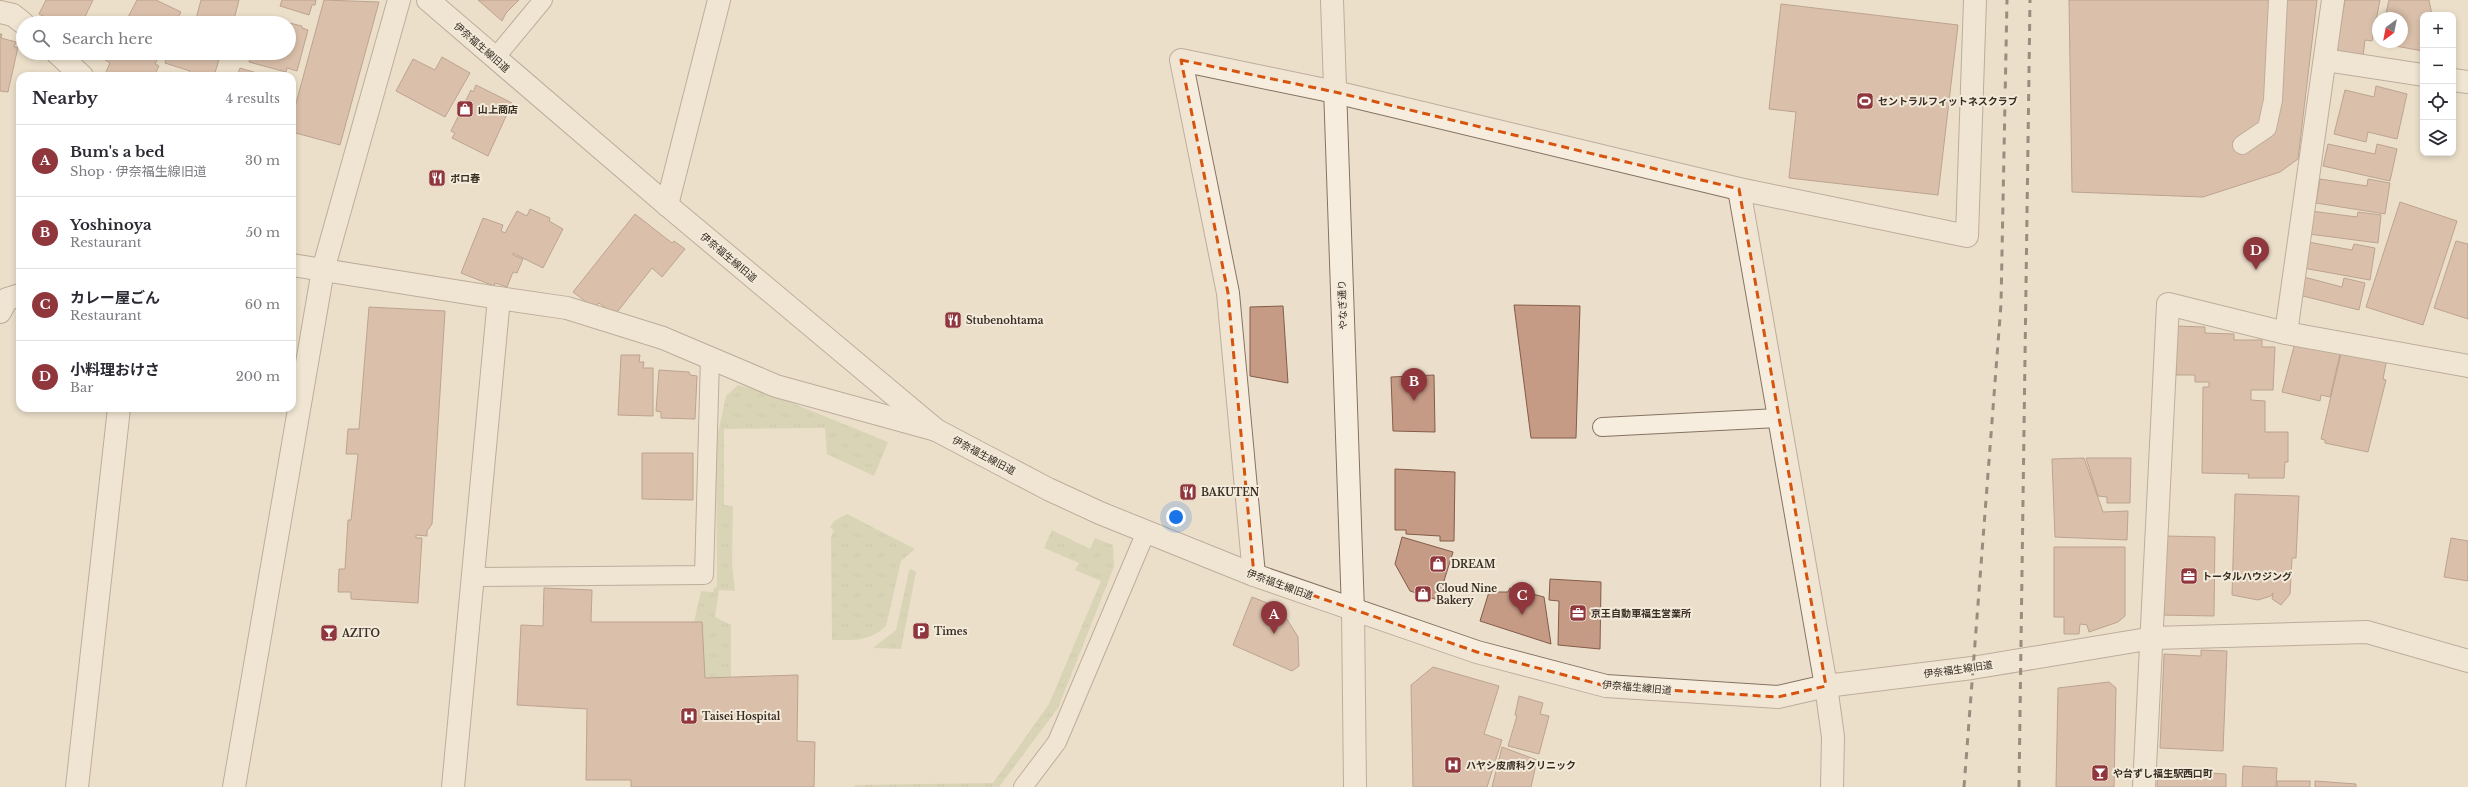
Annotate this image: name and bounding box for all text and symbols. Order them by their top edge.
north arrow [2372,12,2408,48]
map controls [2420,12,2456,156]
button: + [2420,12,2456,48]
search box [16,16,296,60]
street label: 伊奈福生線旧道 [451,20,512,75]
icon: search [30,27,52,49]
text: Search here [62,29,153,48]
button: − [2420,48,2456,84]
button: locate [2420,84,2456,120]
text: Nearby [32,88,98,109]
text: 4 results [226,90,280,107]
sports icon: セントラルフィットネスクラブ [1855,91,1875,111]
place label: セントラルフィットネスクラブ [1878,95,2018,108]
shop icon: 山上商店 [455,99,475,119]
place label: 山上商店 [478,103,518,116]
button: layers [2420,120,2456,156]
text: Bum's a bed [70,142,165,161]
text: A [40,152,50,169]
text: 30 m [245,152,280,169]
text: Shop · 伊奈福生線旧道 [70,163,207,180]
restaurant icon: ポロ春 [427,168,447,188]
place label: ポロ春 [450,172,481,185]
text: Yoshinoya [70,215,152,234]
text: B [40,224,50,241]
text: 50 m [246,224,280,241]
street label: 伊奈福生線旧道 [698,230,760,285]
text: Restaurant [70,234,142,251]
pin: D [2243,237,2269,270]
street label: やなぎ通り [1335,280,1350,330]
text: カレー屋ごん [70,288,160,307]
text: C [40,296,50,313]
text: 60 m [245,296,280,313]
text: Restaurant [70,307,142,324]
restaurant icon: Stubenohtama [943,310,963,330]
place label: Stubenohtama [966,314,1044,327]
text: 小料理おけさ [70,360,160,379]
text: D [39,368,51,385]
text: 200 m [236,368,280,385]
pin: B [1401,368,1427,401]
text: Bar [70,379,93,396]
street label: 伊奈福生線旧道 [950,433,1018,478]
restaurant icon: BAKUTEN [1178,482,1198,502]
place label: BAKUTEN [1201,486,1260,499]
your location [1166,507,1186,527]
shop icon: DREAM [1428,554,1448,574]
place label: DREAM [1451,558,1496,571]
street label: 伊奈福生線旧道 [1245,566,1315,603]
office icon: トータルハウジング [2179,566,2199,586]
place label: トータルハウジング [2202,570,2292,583]
place label: Cloud Nine Bakery [1436,582,1497,607]
pin: C [1509,582,1535,615]
shop icon: Cloud Nine Bakery [1413,584,1433,604]
pin: A [1261,601,1287,634]
office icon: 京王自動車福生営業所 [1568,603,1588,623]
place label: 京王自動車福生営業所 [1591,607,1691,620]
parking icon: Times [911,621,931,641]
bar icon: AZITO [319,623,339,643]
place label: Times [934,625,968,638]
place label: AZITO [341,627,380,640]
street label: 伊奈福生線旧道 [1923,658,1994,681]
street label: 伊奈福生線旧道 [1602,678,1672,697]
hospital icon: Taisei Hospital [679,706,699,726]
place label: Taisei Hospital [702,710,781,723]
hospital icon: ハヤシ皮膚科クリニック [1443,755,1463,775]
place label: ハヤシ皮膚科クリニック [1466,759,1576,772]
bar icon: や台ずし福生駅西口町 [2090,763,2110,783]
place label: や台ずし福生駅西口町 [2113,767,2213,780]

